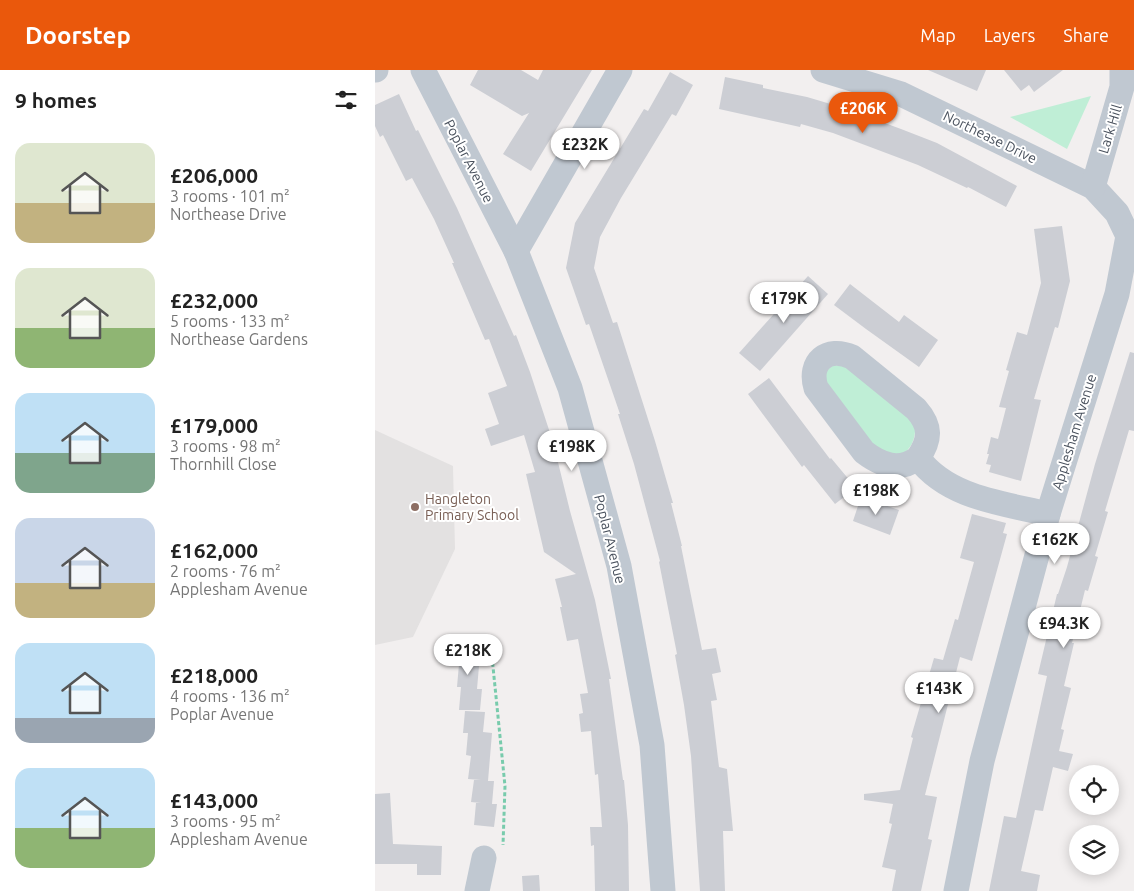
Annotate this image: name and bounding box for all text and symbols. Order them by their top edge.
text: Doorstep [25,22,131,49]
text: Map [920,25,956,45]
text: Layers [984,25,1035,45]
text: Share [1063,25,1109,45]
icon: filters [332,86,360,114]
text: 9 homes [15,88,97,112]
pin: £206K [828,92,898,134]
text: £206K [840,99,886,117]
street label: Lark Hill [1095,102,1125,155]
street label: Northease Drive [941,107,1039,167]
street label: Poplar Avenue [441,117,497,205]
pin: £232K [550,128,620,170]
text: £232K [562,135,608,153]
icon: home [55,163,115,223]
text: £206,000 [170,163,258,187]
text: 3 rooms · 101 m² [170,187,290,205]
text: Northease Drive [170,205,287,223]
pin: £179K [749,282,819,324]
icon: home [55,288,115,348]
text: £232,000 [170,288,258,312]
text: £179K [761,289,807,307]
text: 5 rooms · 133 m² [170,312,290,330]
text: Northease Gardens [170,330,308,348]
street label: Applesham Avenue [1049,372,1099,492]
icon: home [55,413,115,473]
text: £179,000 [170,413,258,437]
pin: £198K [537,430,607,472]
text: 3 rooms · 98 m² [170,437,281,455]
text: £198K [549,437,595,455]
text: Thornhill Close [170,455,277,473]
pin: £198K [841,474,911,516]
text: £198K [853,481,899,499]
place label: Hangleton Primary School [425,491,519,523]
street label: Poplar Avenue [591,493,629,585]
marker: Hangleton Primary School [409,501,421,513]
pin: £162K [1020,522,1090,565]
text: £162K [1032,530,1078,548]
icon: home [55,538,115,598]
text: £162,000 [170,538,258,562]
text: 2 rooms · 76 m² [170,562,281,580]
text: Applesham Avenue [170,580,308,598]
pin: £94.3K [1023,606,1105,649]
text: £94.3K [1039,614,1089,632]
pin: £218K [433,634,503,676]
text: £218K [445,641,491,659]
icon: home [55,663,115,723]
text: £218,000 [170,663,258,687]
pin: £143K [904,672,974,714]
text: £143K [916,679,962,697]
text: 4 rooms · 136 m² [170,687,290,705]
text: Poplar Avenue [170,705,274,723]
map controls [1069,765,1119,875]
button: locate [1069,765,1119,815]
icon: home [55,788,115,848]
text: £143,000 [170,788,258,812]
text: 3 rooms · 95 m² [170,812,281,830]
button: layers [1069,825,1119,875]
text: Applesham Avenue [170,830,308,848]

